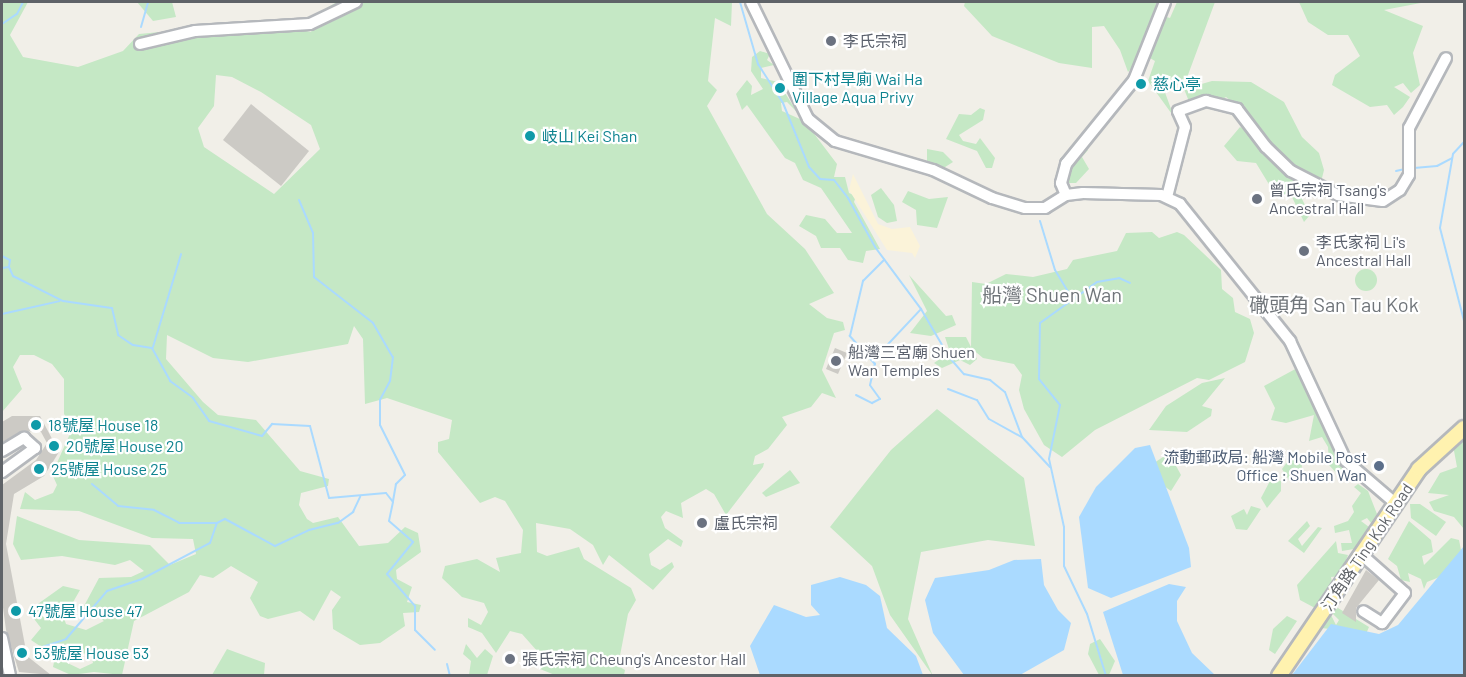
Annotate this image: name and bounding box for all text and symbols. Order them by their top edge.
place label: 李氏宗祠 [843,31,907,51]
marker: 李氏宗祠 [824,34,838,48]
place label: 圍下村旱廁 Wai Ha Village Aqua Privy [792,69,923,107]
place label: 慈心亭 [1153,74,1201,94]
marker: 慈心亭 [1134,77,1148,91]
marker: 圍下村旱廁 Wai Ha Village Aqua Privy [773,81,787,95]
place label: 岐山 Kei Shan [542,126,637,146]
marker: 岐山 Kei Shan [523,129,537,143]
place label: 曾氏宗祠 Tsang's Ancestral Hall [1269,180,1387,218]
marker: 曾氏宗祠 Tsang's Ancestral Hall [1250,192,1264,206]
place label: 李氏家祠 Li's Ancestral Hall [1316,232,1411,270]
marker: 李氏家祠 Li's Ancestral Hall [1297,244,1311,258]
district label: 船灣 Shuen Wan [982,282,1122,306]
district label: 䃟頭角 San Tau Kok [1249,292,1419,316]
place label: 船灣三宮廟 Shuen Wan Temples [848,342,975,380]
marker: 船灣三宮廟 Shuen Wan Temples [829,354,843,368]
place label: 18號屋 House 18 [48,415,158,435]
marker: 18號屋 House 18 [29,418,43,432]
place label: 20號屋 House 20 [66,436,184,456]
marker: 20號屋 House 20 [47,439,61,453]
place label: 流動郵政局: 船灣 Mobile Post Office : Shuen Wan [1163,447,1367,485]
place label: 25號屋 House 25 [51,459,167,479]
marker: 流動郵政局: 船灣 Mobile Post Office : Shuen Wan [1372,459,1386,473]
marker: 25號屋 House 25 [32,462,46,476]
street label: 汀角路 Ting Kok Road [1317,480,1417,614]
place label: 盧氏宗祠 [714,513,778,533]
marker: 盧氏宗祠 [695,516,709,530]
place label: 47號屋 House 47 [28,601,142,621]
marker: 47號屋 House 47 [9,604,23,618]
place label: 53號屋 House 53 [34,643,149,663]
marker: 53號屋 House 53 [15,646,29,660]
place label: 張氏宗祠 Cheung's Ancestor Hall [522,649,746,669]
marker: 張氏宗祠 Cheung's Ancestor Hall [503,652,517,666]

